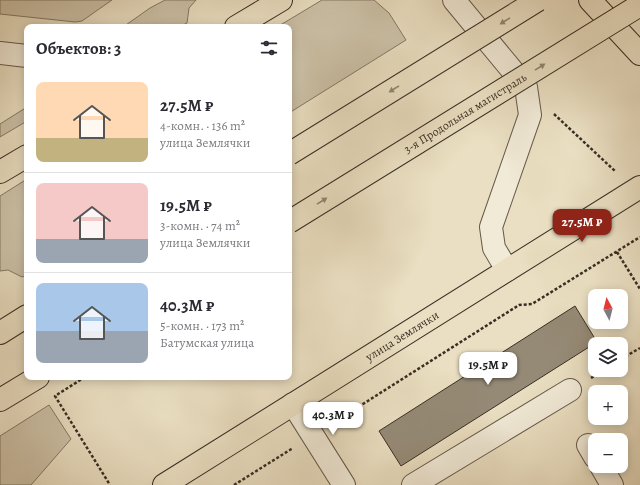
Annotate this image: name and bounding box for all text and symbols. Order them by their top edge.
one-way arrow [499,17,511,24]
text: Объектов: 3 [36,37,121,60]
icon: filters [258,37,280,59]
one-way arrow [534,63,546,70]
street label: 3-я Продольная магистраль [401,69,530,157]
one-way arrow [389,85,399,93]
text: 27.5M ₽ [160,94,213,117]
icon: home [68,98,116,146]
text: 4-комн. · 136 m² [160,117,245,134]
text: улица Землячки [160,134,250,151]
text: 19.5M ₽ [160,194,212,217]
one-way arrow [316,198,328,205]
icon: home [68,199,116,247]
pin: 27.5M ₽ [545,209,619,243]
text: 27.5M ₽ [562,213,602,230]
text: 3-комн. · 74 m² [160,217,240,234]
text: улица Землячки [160,234,250,251]
north arrow [588,289,628,329]
map controls [588,289,628,473]
text: 40.3M ₽ [160,294,214,317]
icon: home [68,299,116,347]
street label: улица Землячки [362,307,442,365]
text: 5-комн. · 173 m² [160,317,244,334]
text: Батумская улица [160,334,254,351]
button: layers [588,337,628,377]
pin: 19.5M ₽ [451,352,525,386]
text: 19.5M ₽ [468,356,508,373]
button: + [588,385,628,425]
pin: 40.3M ₽ [296,402,370,436]
text: 40.3M ₽ [312,406,354,423]
button: − [588,433,628,473]

